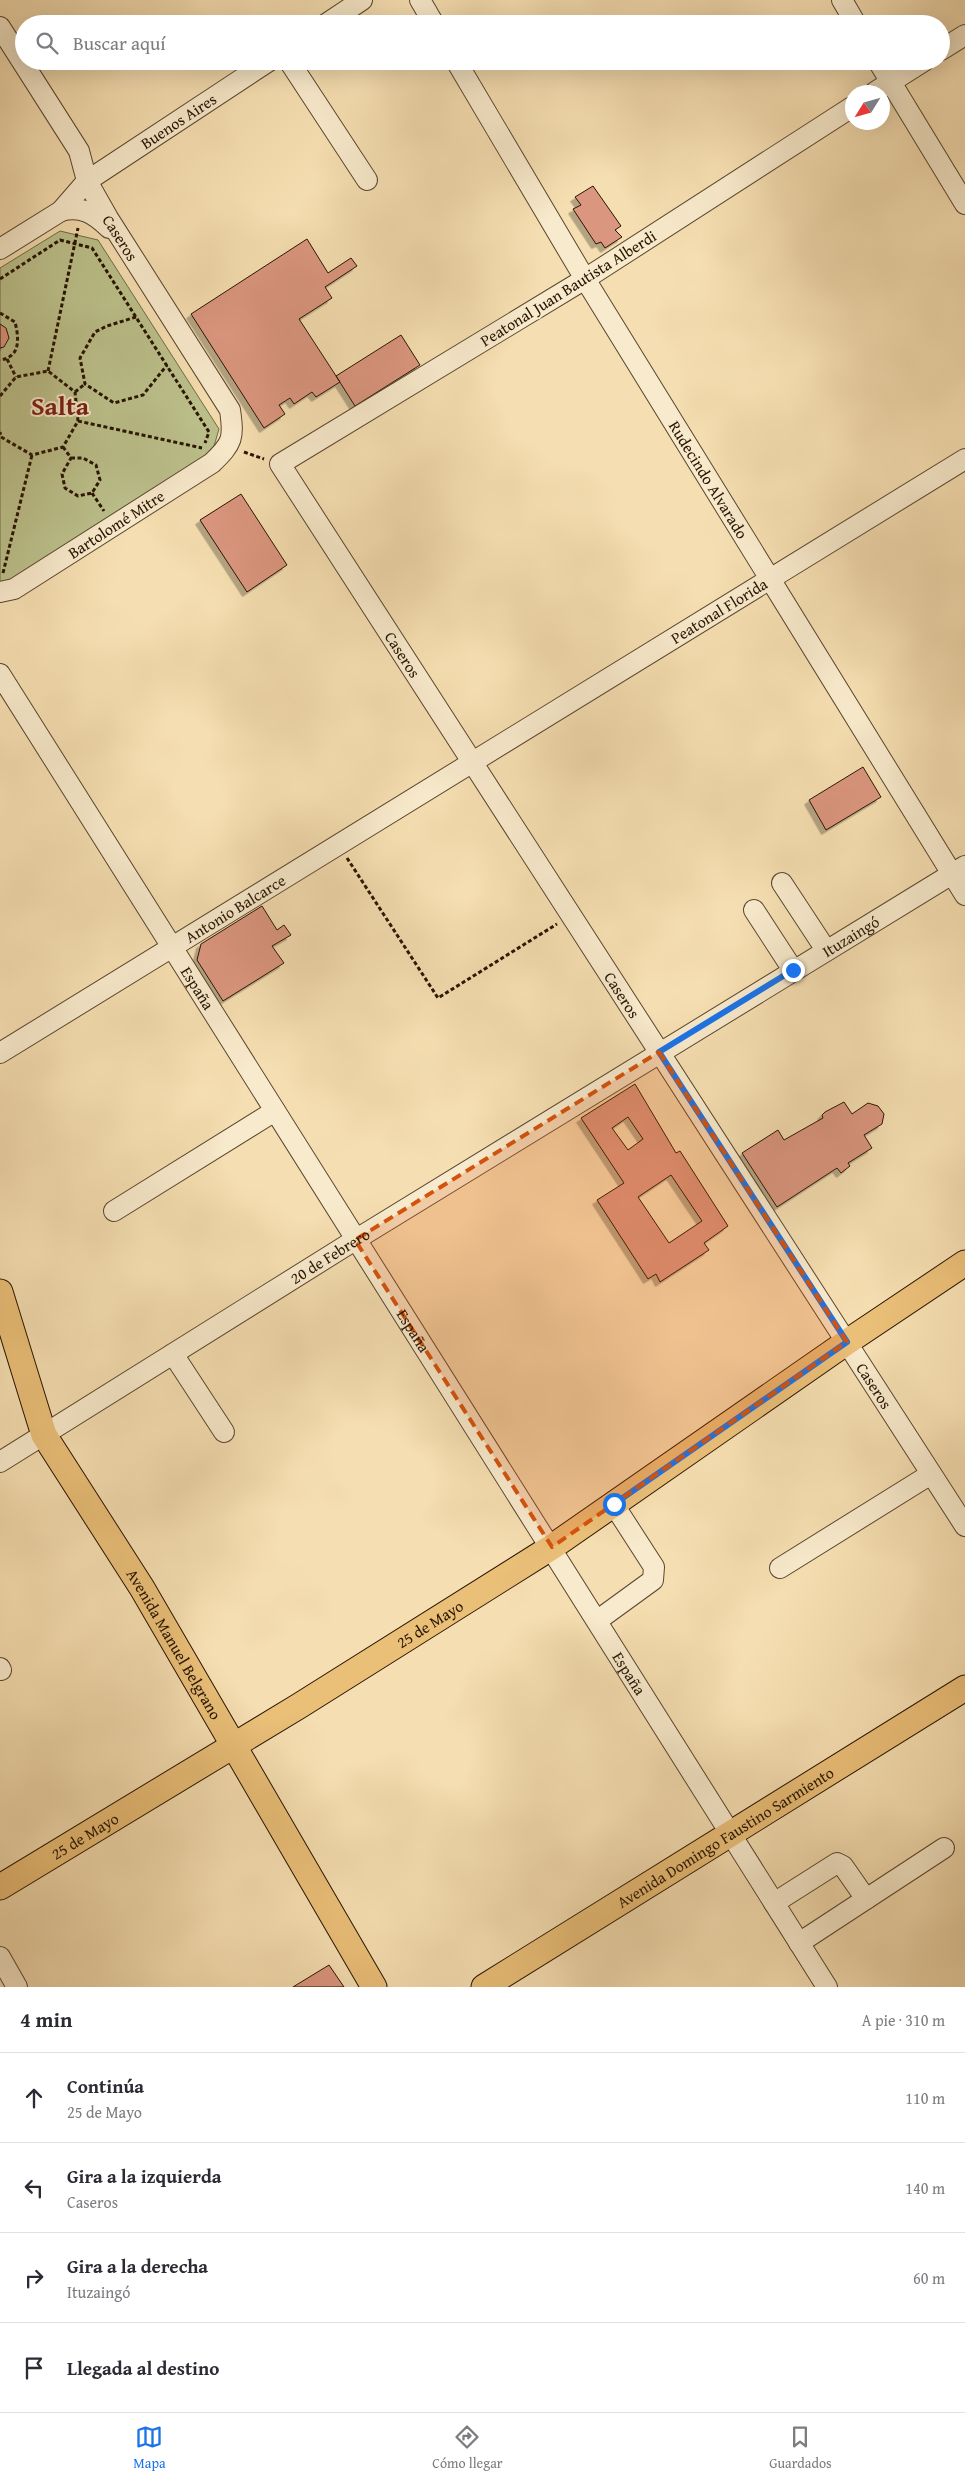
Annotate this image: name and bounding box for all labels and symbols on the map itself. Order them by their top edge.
north arrow [845,85,890,130]
street label: Buenos Aires [136,87,221,155]
street label: Caseros [97,210,144,266]
street label: Peatonal Juan Bautista Alberdi [475,224,661,352]
district label: Salta [31,386,90,425]
street label: Rudecindo Alvarado [663,416,754,543]
street label: Bartolomé Mitre [63,484,169,564]
street label: Peatonal Florida [666,571,772,650]
street label: Caseros [379,627,427,682]
street label: Antonio Balcarce [180,868,290,949]
street label: Ituzaingó [817,909,884,963]
route end [782,959,805,982]
street label: España [175,962,221,1015]
street label: Caseros [598,967,646,1023]
street label: 20 de Febrero [285,1222,374,1290]
street label: España [391,1304,437,1357]
street label: Caseros [851,1358,898,1414]
route start [603,1493,626,1516]
street label: Avenida Manuel Belgrano [121,1564,228,1724]
street label: 25 de Mayo [392,1594,468,1654]
street label: España [607,1647,652,1700]
street label: Avenida Domingo Faustino Sarmiento [612,1760,838,1914]
street label: 25 de Mayo [46,1806,123,1865]

